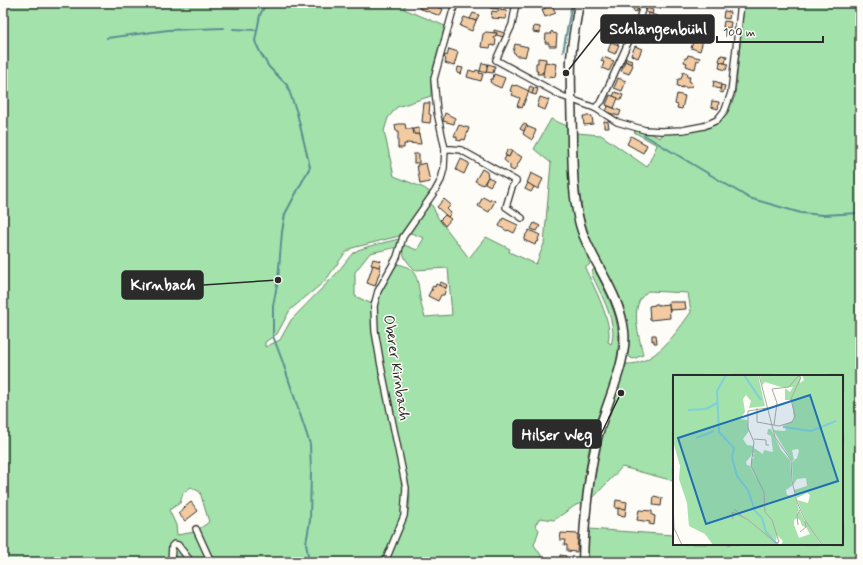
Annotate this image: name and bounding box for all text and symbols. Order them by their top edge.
callout: Schlangenbühl [601,15,714,43]
scale bar [717,18,823,44]
text: Schlangenbühl [609,19,707,42]
text: 100 m [723,25,755,41]
callout: Kirnbach [122,271,203,299]
text: Kirnbach [130,275,196,296]
street label: Oberer Kirnbach [378,314,414,423]
inset map [673,375,843,545]
callout: Hilser Weg [513,420,601,448]
text: Hilser Weg [522,425,593,448]

